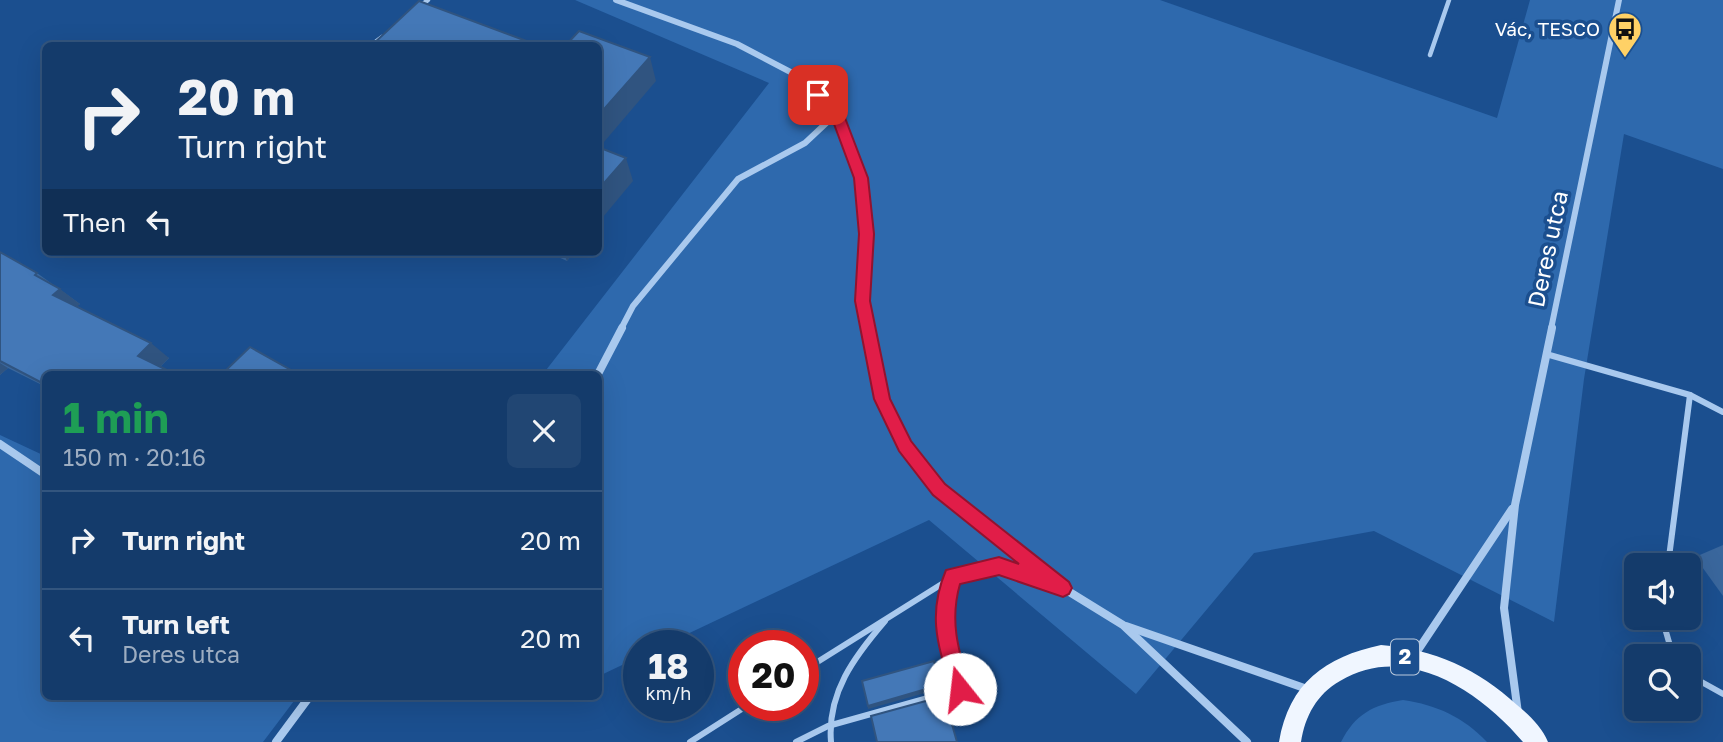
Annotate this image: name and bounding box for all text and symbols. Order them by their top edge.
bus stop icon: Vác, TESCO [1606,10,1644,59]
place label: Vác, TESCO [1495,17,1600,40]
pin [788,65,848,125]
text: 20 m [178,67,295,126]
icon: right [63,70,154,161]
icon: arrive [799,76,837,114]
text: Turn right [178,127,327,165]
street label: Deres utca [1521,188,1573,309]
icon: left [140,203,178,241]
text: Then [63,207,126,238]
text: 1 min [63,392,169,442]
button: close [507,394,581,468]
text: 150 m · 20:16 [63,443,206,471]
icon: right [63,521,101,559]
text: Turn right [122,525,245,556]
text: 20 m [520,525,581,556]
map controls [1624,553,1701,721]
button: sound [1624,553,1701,630]
text: Turn left [122,609,230,640]
icon: left [63,619,101,657]
text: 20 m [520,623,581,654]
speed limit sign: 20 [728,630,819,721]
text: Deres utca [122,640,240,668]
road number: 2 [1391,640,1419,674]
button: search [1624,644,1701,721]
text: 18 [648,645,689,687]
position arrow [923,652,997,726]
text: km/h [646,682,691,704]

